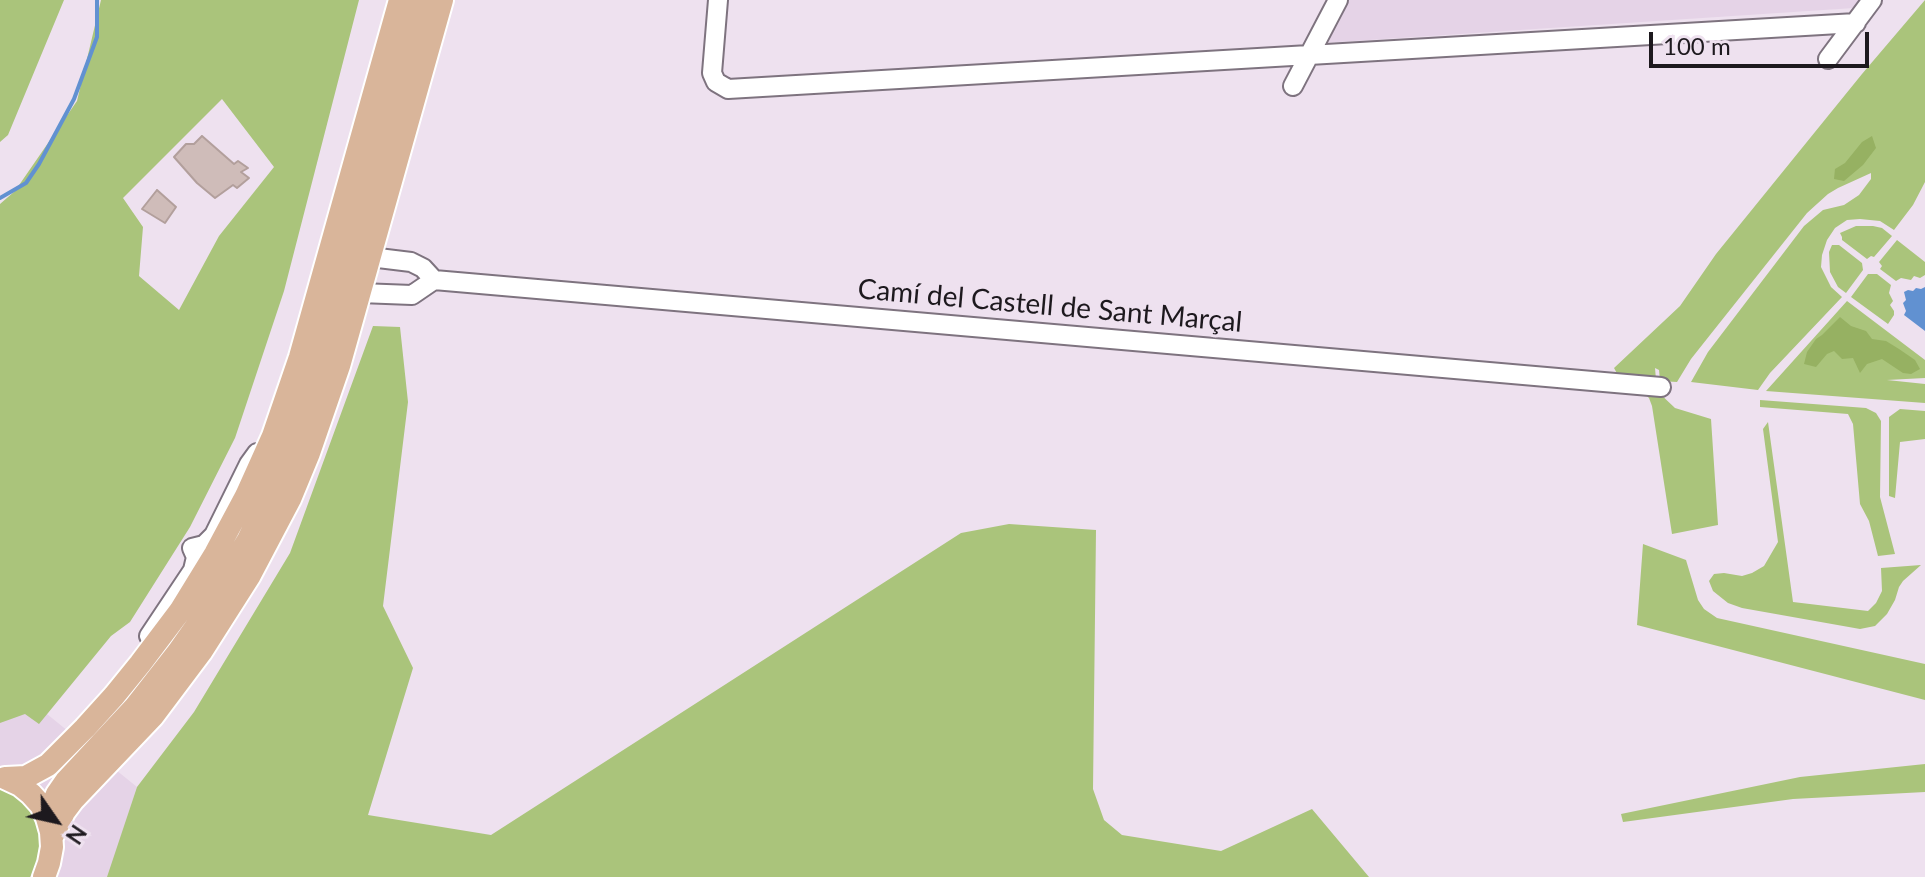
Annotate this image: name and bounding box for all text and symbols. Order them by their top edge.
scale bar [1653,16,1873,66]
text: 100 m [1663,31,1731,60]
street label: Camí del Castell de Sant Marçal [856,272,1244,340]
north arrow [16,781,96,861]
text: N [60,820,92,849]

